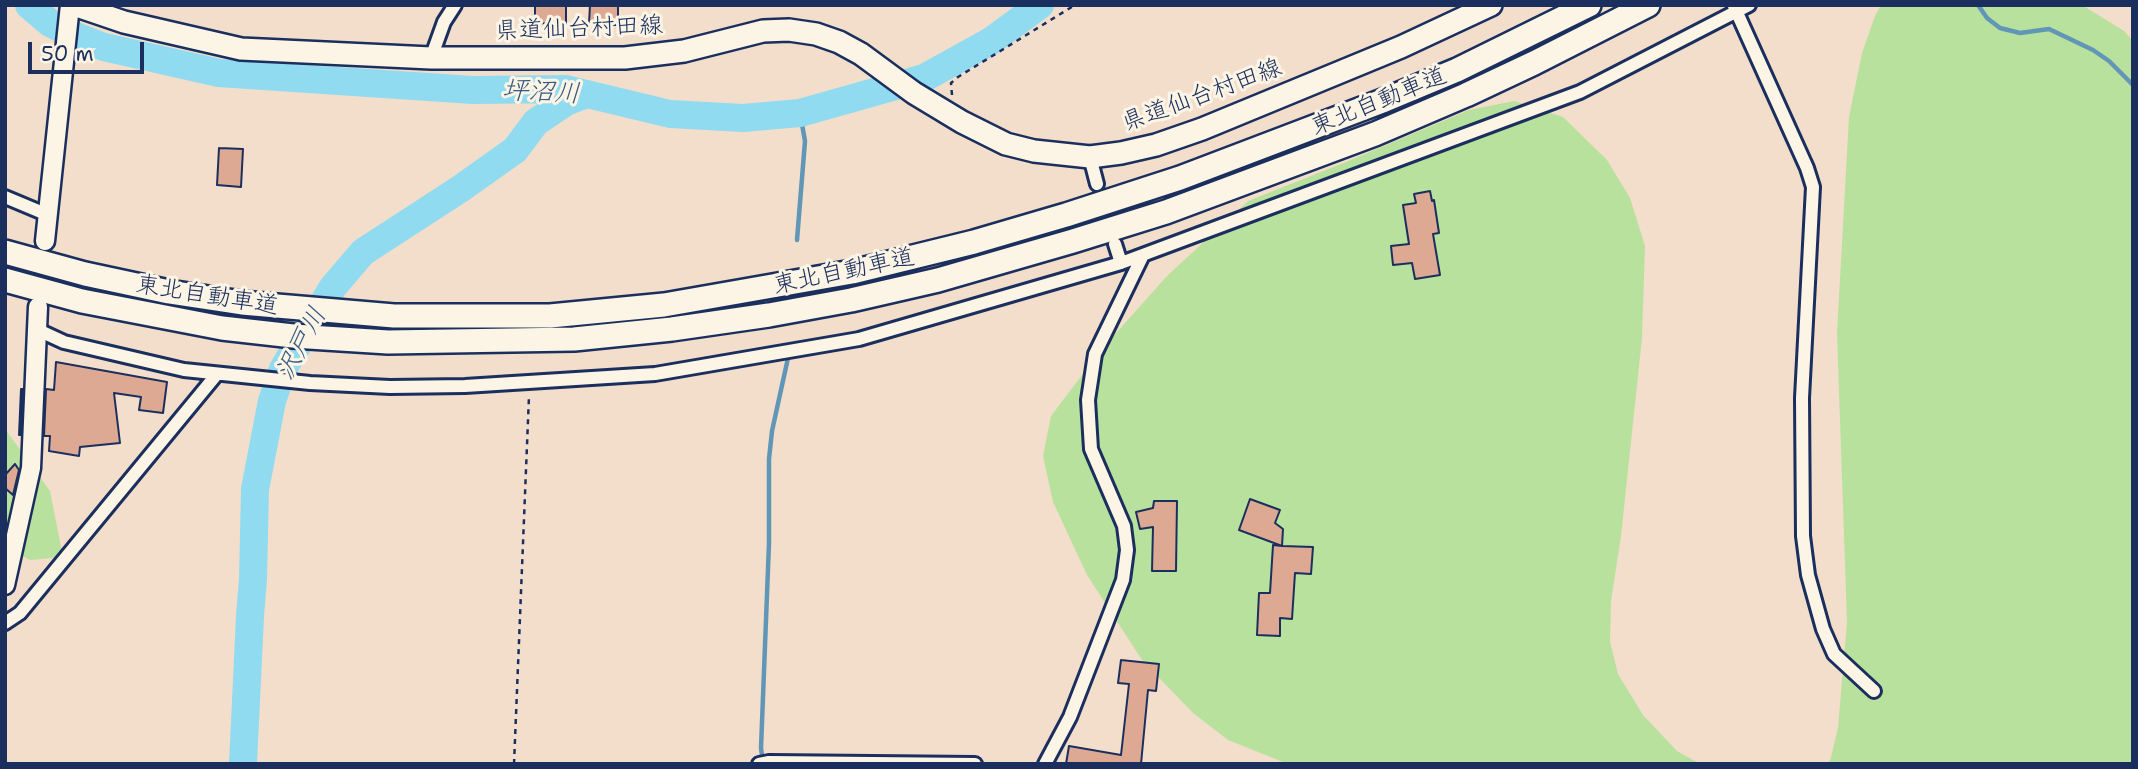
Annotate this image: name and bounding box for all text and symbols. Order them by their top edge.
street label: 県道仙台村田線 [495,12,663,46]
scale bar [32,28,147,72]
text: 50 m [41,40,94,68]
street label: 県道仙台村田線 [1118,54,1286,138]
street label: 東北自動車道 [1307,62,1451,142]
water label: 坪沼川 [501,75,581,111]
street label: 東北自動車道 [771,243,917,301]
street label: 東北自動車道 [134,271,280,321]
water label: 沢戸川 [270,302,334,386]

